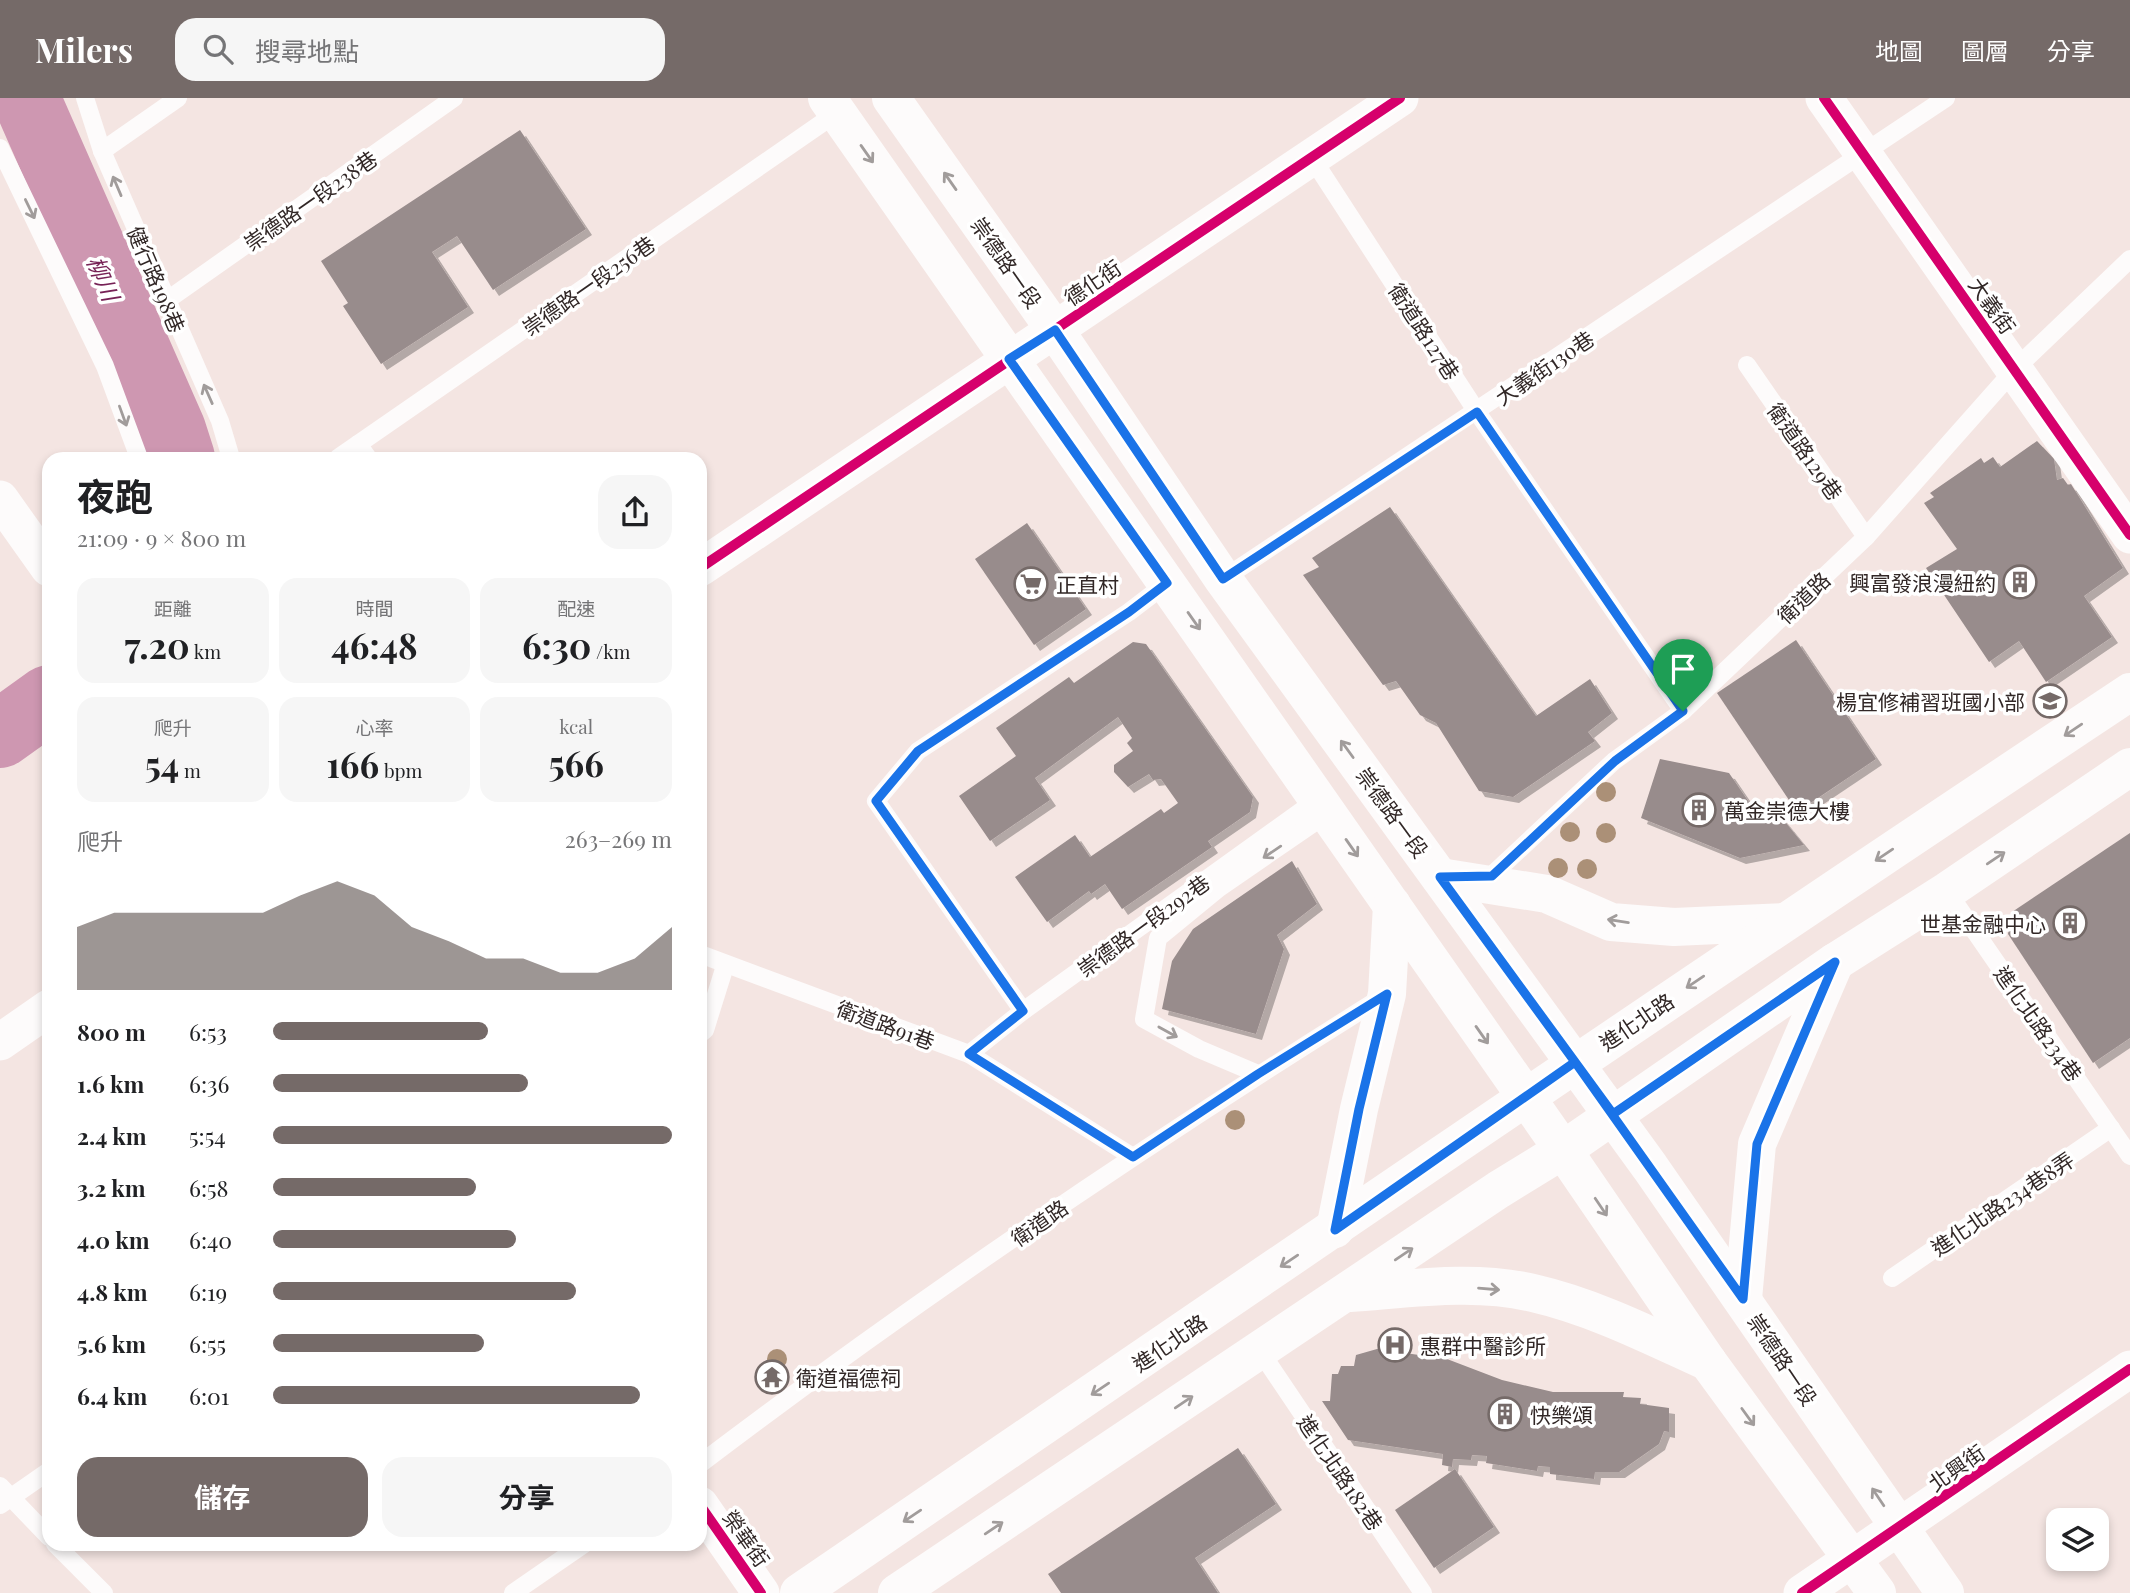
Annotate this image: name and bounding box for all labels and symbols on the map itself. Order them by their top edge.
street label: 崇德路一段238巷 [238,144,382,256]
one-way arrow [860,144,874,163]
one-way arrow [943,172,957,191]
one-way arrow [110,176,123,197]
one-way arrow [23,198,37,219]
street label: 崇德路一段 [965,211,1049,313]
street label: 健行路198巷 [122,221,192,337]
street label: 崇德路一段256巷 [516,229,660,341]
water label: 柳川 [81,251,128,308]
street label: 德化街 [1058,253,1126,311]
street label: 大義街 [1963,271,2023,339]
street label: 衛道路127巷 [1383,277,1467,385]
street label: 大義街130巷 [1489,324,1599,410]
one-way arrow [201,384,214,406]
street label: 衛道路129巷 [1762,397,1850,505]
one-way arrow [118,405,131,427]
building icon: 興富發浪漫紐約 [2001,563,2039,601]
supermarket icon: 正直村 [1012,565,1050,603]
street label: 衛道路 [1771,565,1835,629]
place label: 興富發浪漫紐約 [1849,568,1996,596]
place label: 正直村 [1056,570,1119,598]
one-way arrow [1187,611,1201,630]
pin [1653,639,1713,711]
school or university icon: 楊宜修補習班國小部 [2031,682,2069,720]
place label: 楊宜修補習班國小部 [1836,687,2025,715]
one-way arrow [2064,722,2083,737]
one-way arrow [1340,740,1354,759]
street label: 崇德路一段 [1351,761,1435,863]
building icon: 萬金崇德大樓 [1680,791,1718,829]
place label: 萬金崇德大樓 [1724,796,1850,824]
one-way arrow [1345,838,1359,857]
one-way arrow [1263,845,1282,860]
one-way arrow [1874,849,1894,863]
one-way arrow [1986,851,2005,865]
street label: 崇德路一段292巷 [1071,868,1215,982]
building icon: 世基金融中心 [2051,904,2089,942]
place label: 世基金融中心 [1920,909,2046,937]
one-way arrow [1607,915,1630,928]
street label: 進化北路234巷 [1989,960,2089,1086]
one-way arrow [1686,975,1705,989]
street label: 進化北路 [1593,986,1679,1056]
street label: 衛道路91巷 [833,993,939,1055]
one-way arrow [1158,1025,1178,1039]
one-way arrow [1475,1025,1489,1044]
street label: 進化北路234巷8弄 [1925,1145,2079,1261]
street label: 衛道路 [1005,1192,1073,1252]
one-way arrow [1594,1197,1608,1216]
one-way arrow [1394,1247,1413,1262]
one-way arrow [1280,1254,1299,1268]
one-way arrow [1477,1283,1500,1296]
street label: 進化北路 [1126,1307,1212,1377]
street label: 崇德路一段 [1742,1308,1824,1410]
hospital icon: 惠群中醫診所 [1376,1326,1414,1364]
place label: 惠群中醫診所 [1420,1331,1546,1359]
temple icon: 衛道福德祠 [753,1358,791,1396]
place label: 衛道福德祠 [796,1363,901,1391]
one-way arrow [1091,1382,1111,1396]
one-way arrow [1174,1395,1193,1409]
building icon: 快樂頌 [1486,1395,1524,1433]
place label: 快樂頌 [1530,1400,1593,1428]
one-way arrow [1741,1407,1756,1426]
street label: 進化北路182巷 [1292,1409,1390,1535]
street label: 北興街 [1922,1437,1990,1497]
one-way arrow [1871,1488,1885,1507]
street label: 榮華街 [717,1504,777,1572]
one-way arrow [903,1509,922,1523]
one-way arrow [984,1521,1004,1535]

